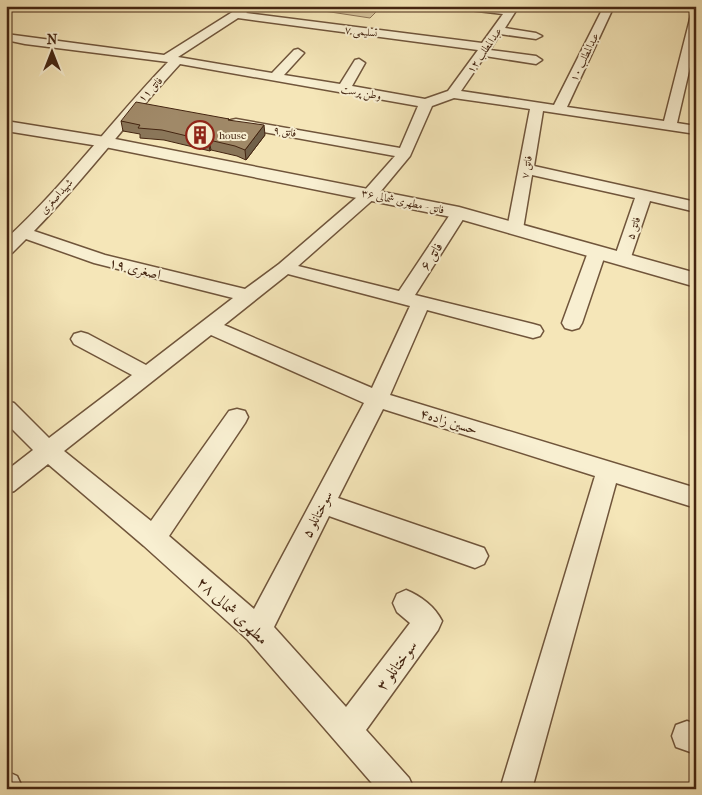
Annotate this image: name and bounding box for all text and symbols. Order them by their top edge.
street label: تسلیمی ۷ [344,23,378,42]
street label: عبدالمطلب ۱۲ [464,25,506,76]
north arrow [28,28,78,78]
text: N [47,31,58,48]
street label: عبدالمطلب ۱۰ [567,31,603,84]
street label: فاتق ۱۱ [135,74,165,105]
street label: وطن پرست [339,83,382,104]
building icon: house [185,120,215,150]
street label: فاتق ۹ [272,123,298,140]
place label: house [219,129,247,142]
street label: فاتق ۷ [518,154,535,180]
street label: شهیداصغری [37,176,76,217]
street label: فاتق - مطهری شمالی ۳۶ [360,186,446,218]
street label: فاتق ۵ [624,215,643,241]
street label: فاتق ۶ [416,239,447,273]
street label: اصغری ۱۹ [107,254,163,283]
street label: حسین زاده۴ [418,405,480,438]
street label: سوختانلو ۵ [298,488,336,541]
street label: مطهری شمالی ۲۸ [192,572,272,649]
street label: سوختانلو ۳ [372,636,422,695]

